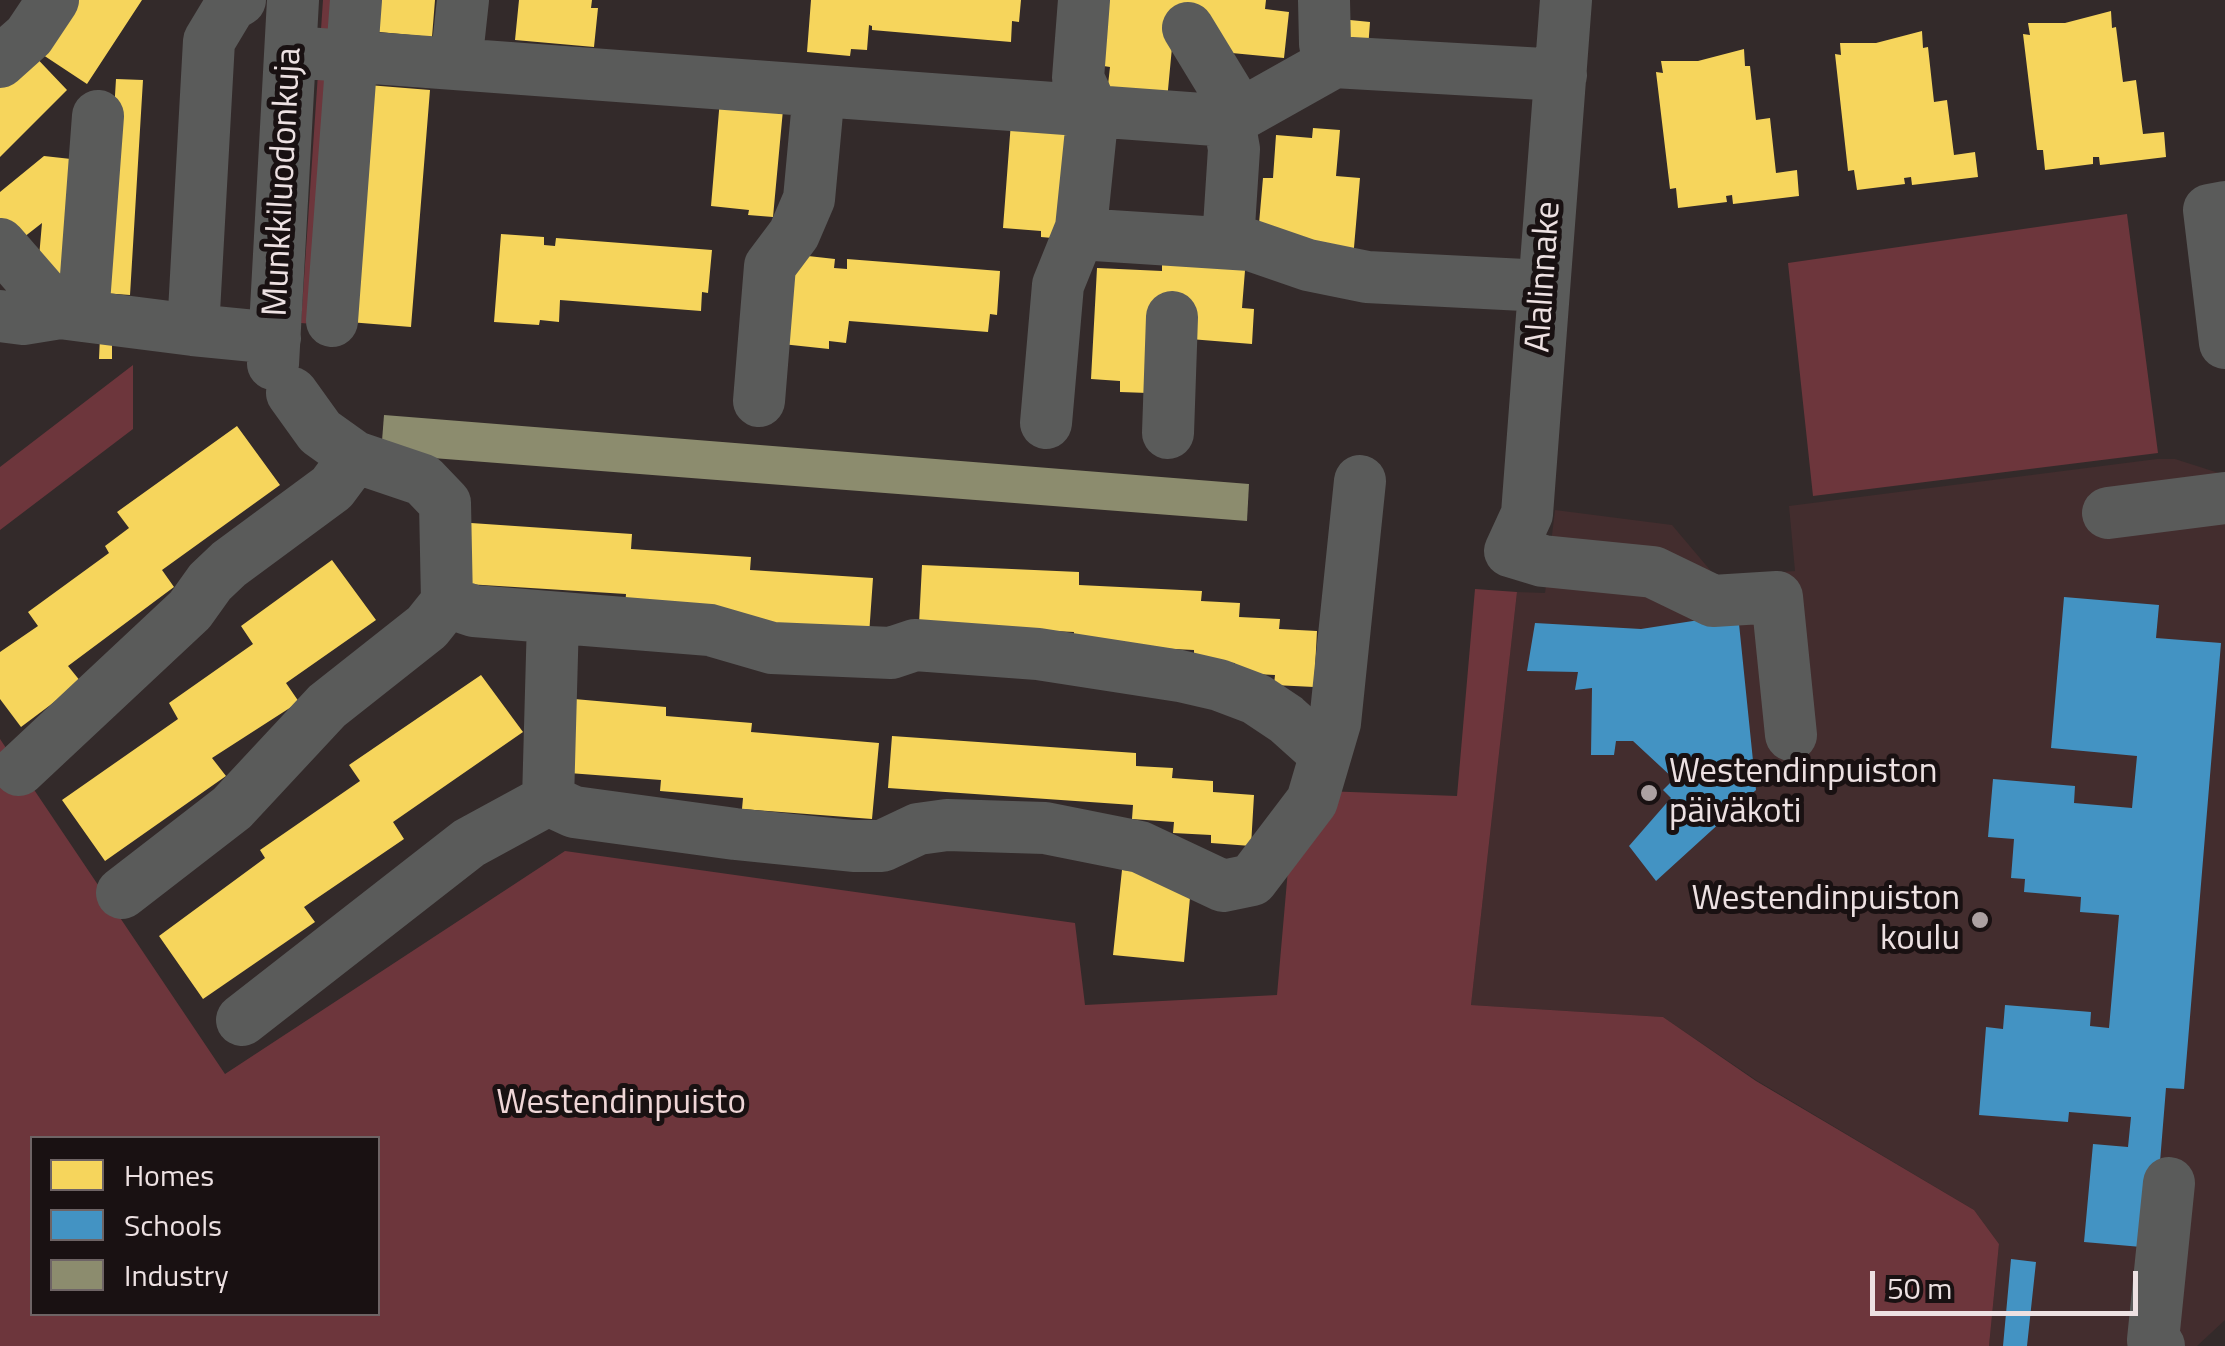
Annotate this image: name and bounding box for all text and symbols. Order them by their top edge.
street label: Munkkiluodonkuja [256,46,312,318]
street label: Alalinnake [1519,200,1571,354]
place label: Westendinpuiston päiväkoti [1669,752,1938,834]
marker: Westendinpuiston päiväkoti [1638,782,1660,804]
place label: Westendinpuiston koulu [1691,879,1960,961]
marker: Westendinpuiston koulu [1969,909,1991,931]
park label: Westendinpuisto [496,1083,746,1125]
legend [30,1136,380,1316]
text: Homes [124,1152,214,1198]
text: Schools [124,1202,222,1248]
scale bar [1875,1251,2142,1313]
text: Industry [124,1252,229,1298]
text: 50 m [1887,1265,1952,1311]

